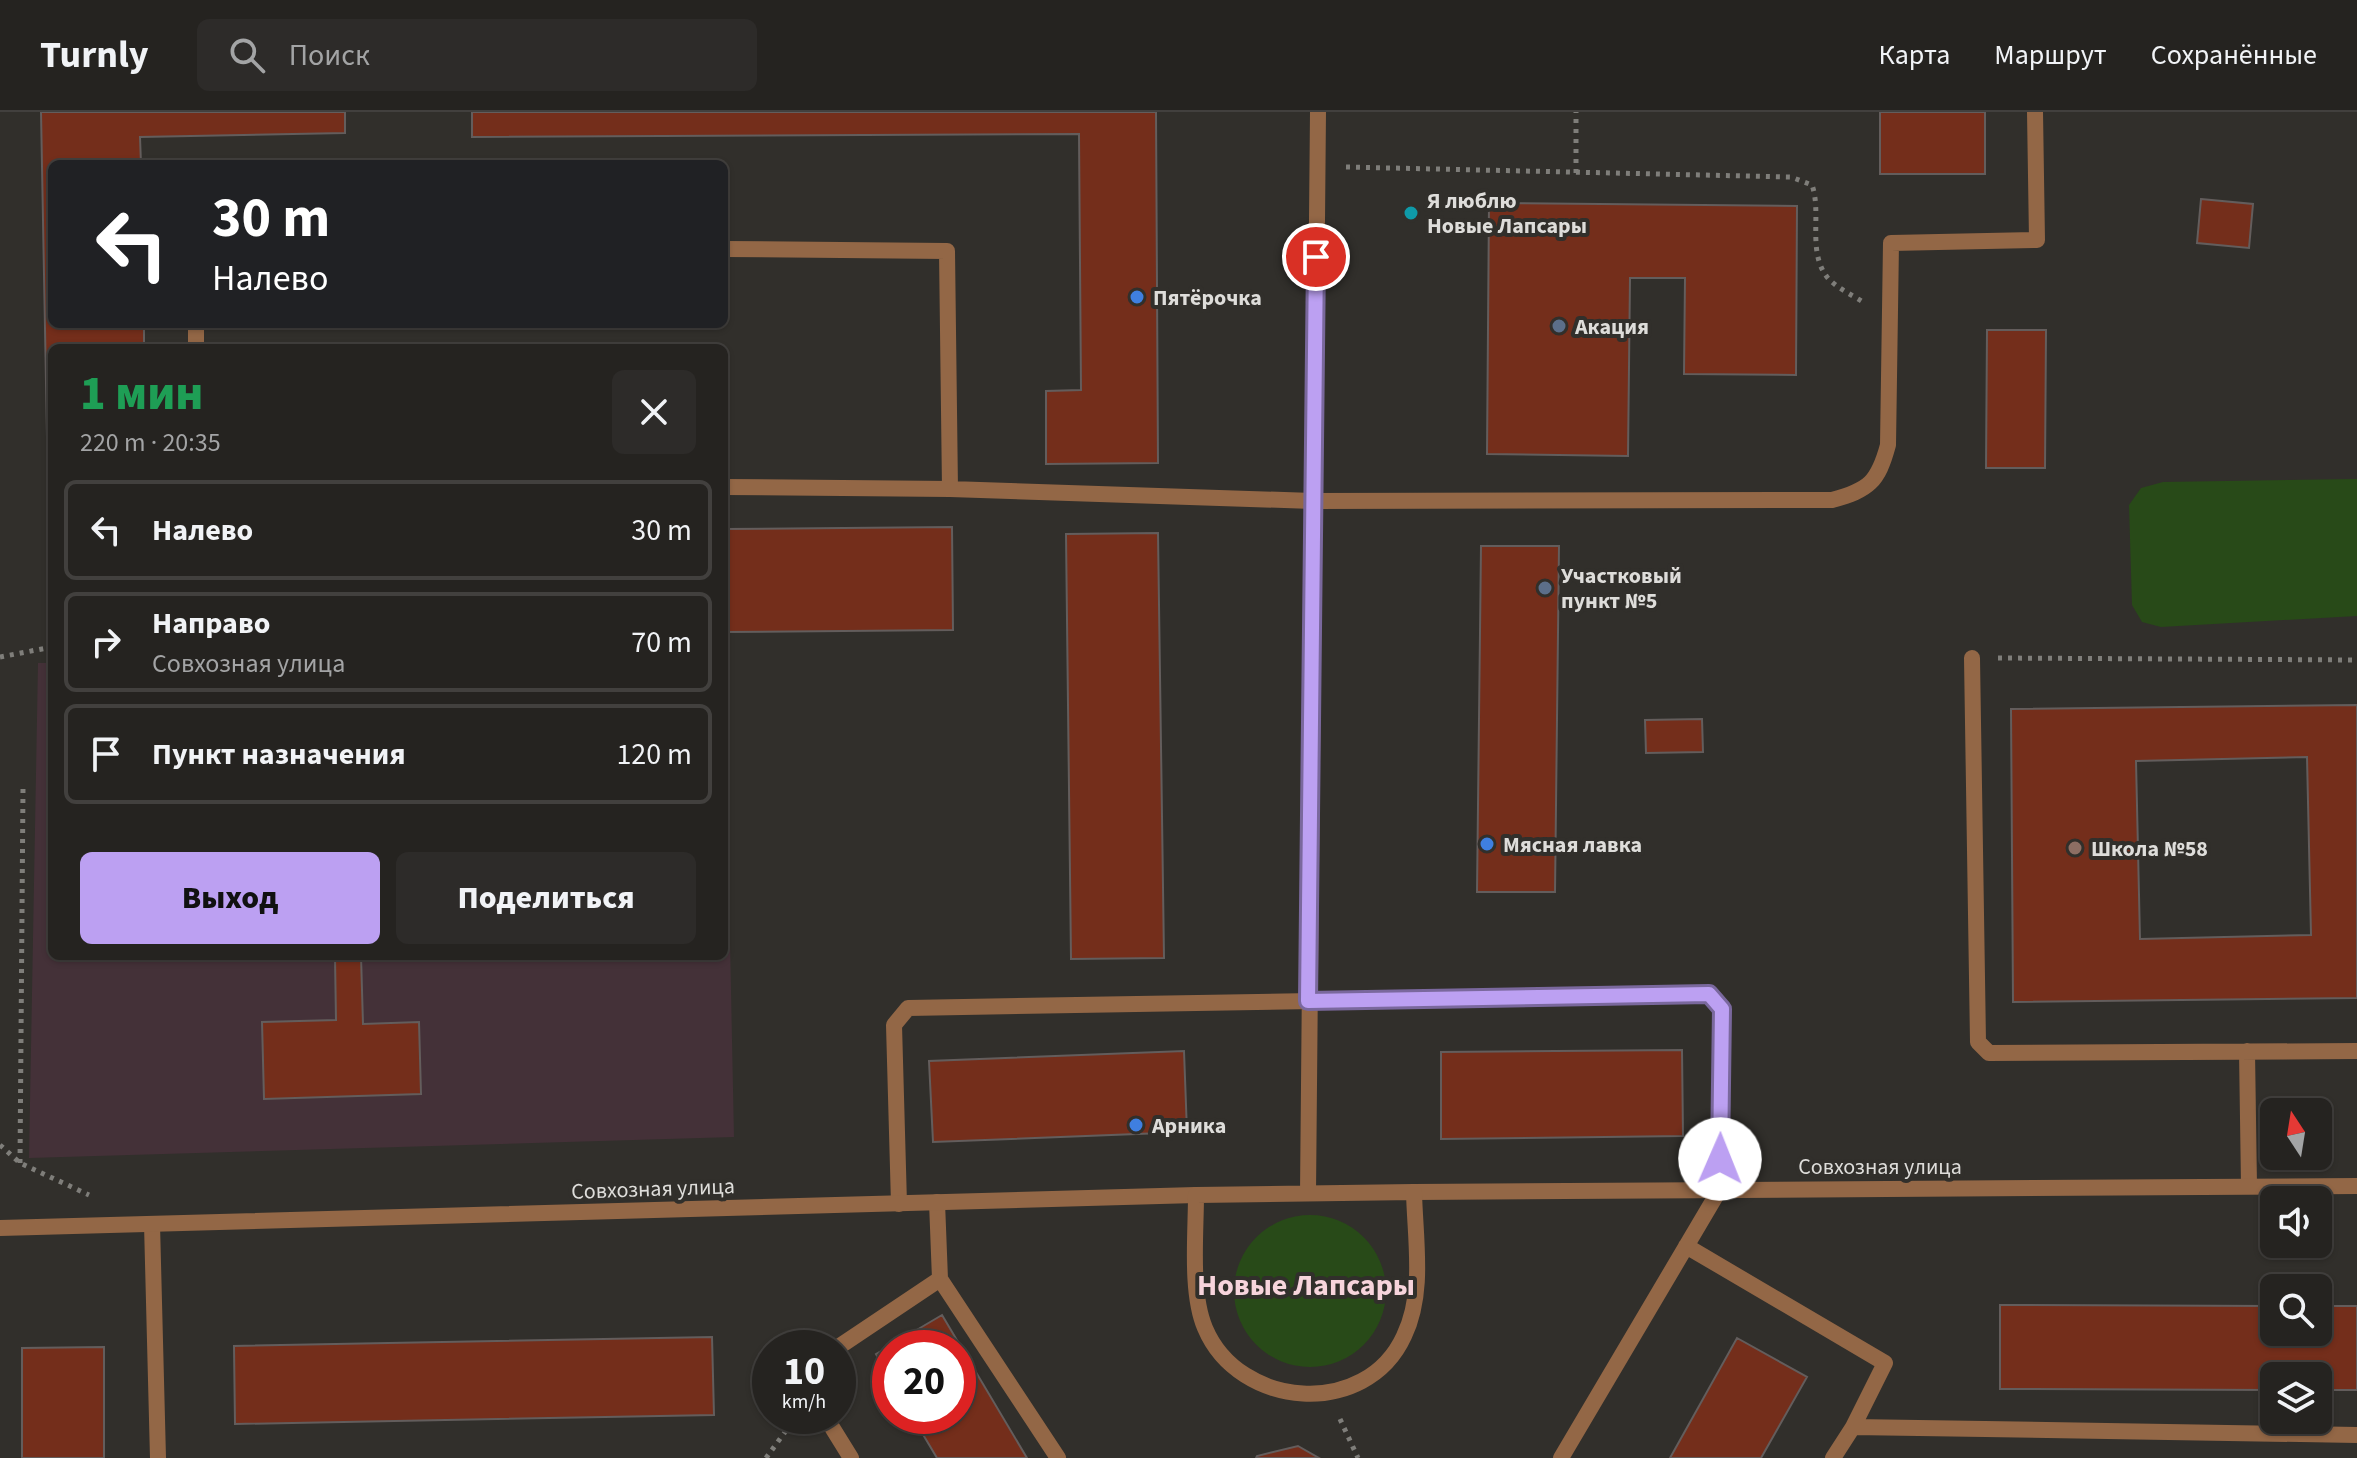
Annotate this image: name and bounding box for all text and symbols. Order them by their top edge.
search box [197,19,757,91]
text: Turnly [40,28,149,82]
icon: search [225,33,269,77]
text: Поиск [289,34,370,77]
text: Карта [1879,35,1950,75]
text: Маршрут [1994,35,2107,75]
text: Сохранённые [2151,35,2317,75]
text: 30 m [212,179,330,258]
place label: Я люблю Новые Лапсары [1427,185,1587,242]
icon: left [80,192,184,296]
marker: Я люблю Новые Лапсары [1402,204,1420,222]
pin [1282,223,1350,291]
icon: arrive [1294,235,1338,279]
text: Налево [212,253,328,304]
place label: Пятёрочка [1153,282,1262,314]
marker: Пятёрочка [1128,288,1146,306]
place label: Акация [1574,311,1649,343]
marker: Акация [1550,317,1568,335]
text: 1 мин [80,360,203,428]
button: close [612,370,696,454]
text: 220 m · 20:35 [80,424,221,461]
icon: left [84,508,128,552]
text: Налево [152,509,253,552]
text: 30 m [631,509,692,552]
place label: Участковый пункт №5 [1561,560,1682,617]
marker: Участковый пункт №5 [1536,579,1554,597]
text: Направо [152,602,270,645]
icon: right [84,620,128,664]
text: 70 m [631,621,692,664]
text: Совхозная улица [152,645,345,682]
icon: arrive [84,732,128,776]
text: Пункт назначения [152,733,406,776]
text: 120 m [616,733,692,776]
place label: Мясная лавка [1503,829,1642,861]
place label: Школа №58 [2091,833,2208,865]
marker: Мясная лавка [1478,835,1496,853]
marker: Школа №58 [2066,839,2084,857]
button: Выход [80,852,380,944]
button: Поделиться [396,852,696,944]
north arrow [2260,1098,2332,1170]
map controls [2260,1098,2332,1434]
place label: Арника [1151,1110,1226,1142]
marker: Арника [1127,1116,1145,1134]
position arrow [1678,1117,1762,1201]
street label: Совхозная улица [1798,1151,1962,1183]
street label: Совхозная улица [571,1170,735,1208]
button: sound [2260,1186,2332,1258]
district label: Новые Лапсары [1197,1264,1415,1307]
button: search [2260,1274,2332,1346]
speed limit sign: 20 [872,1330,976,1434]
text: 10 [783,1343,825,1400]
button: layers [2260,1362,2332,1434]
text: km/h [782,1388,826,1416]

